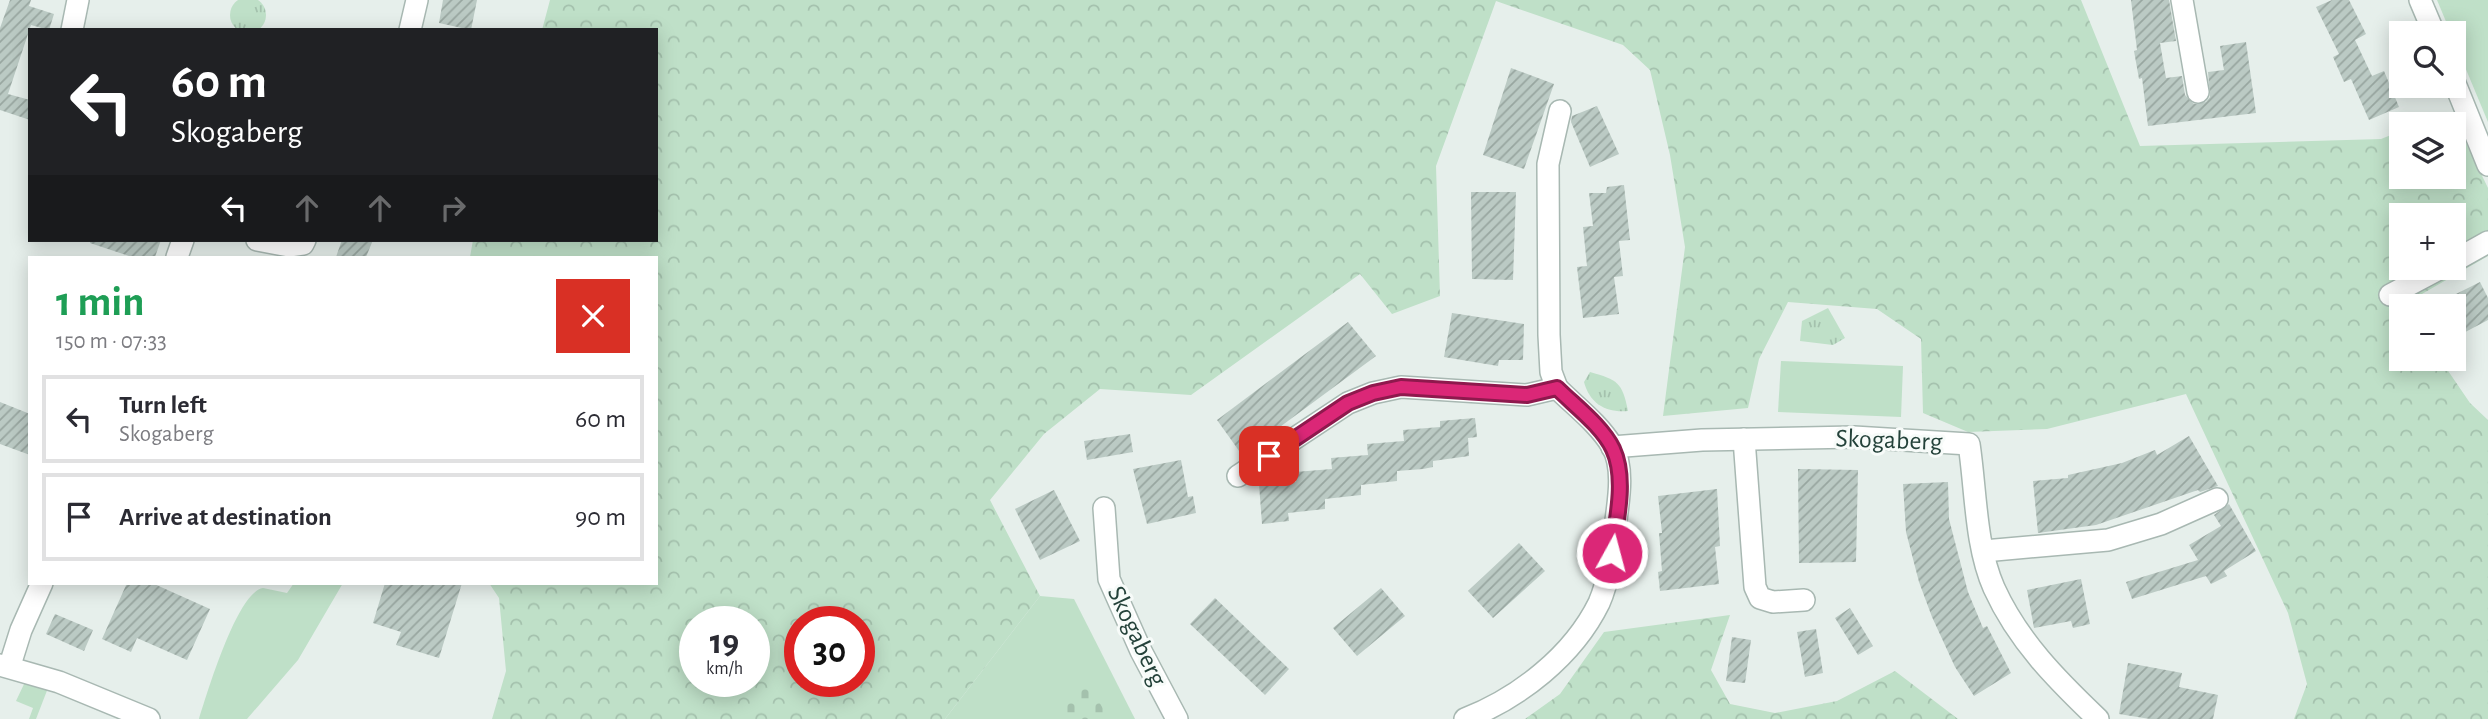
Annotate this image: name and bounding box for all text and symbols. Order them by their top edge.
map controls [2389,21,2466,371]
button: search [2389,21,2466,98]
icon: left [56,56,147,147]
text: 60 m [171,58,267,107]
button: layers [2389,112,2466,189]
text: Skogaberg [171,116,303,148]
icon: left [215,189,253,227]
icon: ahead [288,189,326,227]
icon: ahead [361,189,399,227]
icon: right [434,189,472,227]
button: + [2389,203,2466,280]
button: close [556,279,630,353]
text: 1 min [56,281,145,323]
button: − [2389,294,2466,371]
text: 150 m · 07:33 [56,330,167,353]
text: Turn left [119,392,207,418]
icon: left [60,400,98,438]
text: 60 m [575,406,626,432]
text: Skogaberg [119,423,214,446]
street label: Skogaberg [1835,425,1943,455]
pin [1239,426,1299,486]
icon: arrive [1250,437,1288,475]
icon: arrive [60,498,98,536]
text: Arrive at destination [119,504,332,530]
text: 90 m [575,504,626,530]
position arrow [1575,516,1649,590]
street label: Skogaberg [1103,582,1172,690]
speed limit sign: 30 [784,606,875,697]
text: 19 [710,625,739,660]
text: km/h [706,660,743,678]

